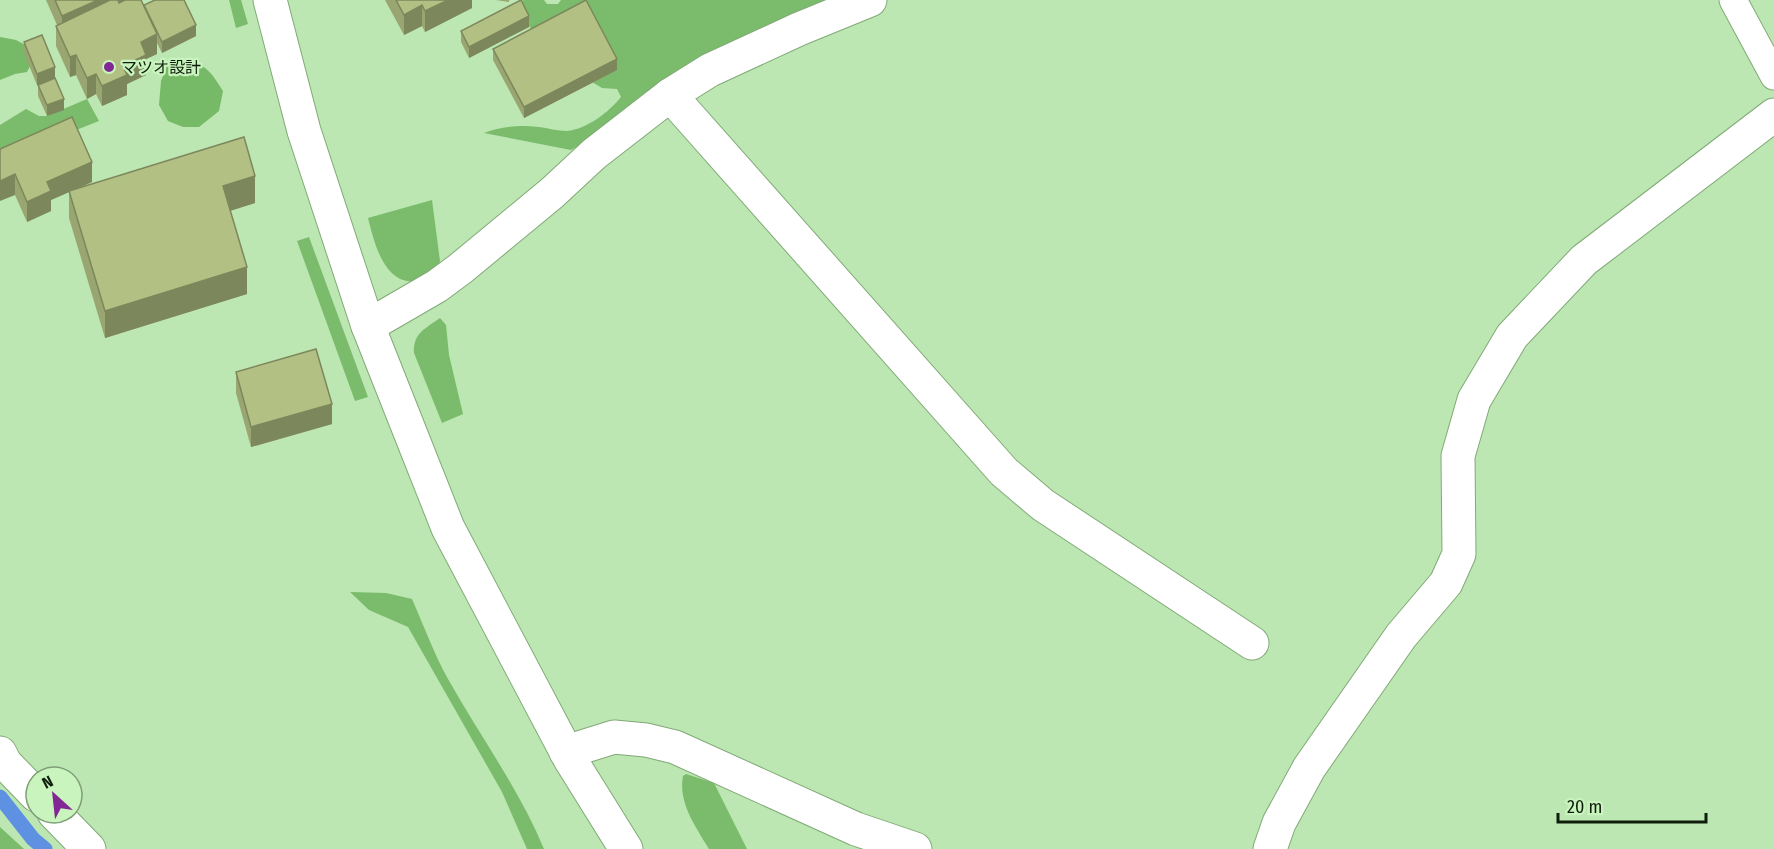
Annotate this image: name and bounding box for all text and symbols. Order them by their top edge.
place label: マツオ設計 [121,58,201,77]
marker: マツオ設計 [102,60,116,74]
north arrow [24,765,84,825]
text: N [39,771,56,793]
scale bar [1558,786,1706,824]
text: 20 m [1567,796,1602,818]

